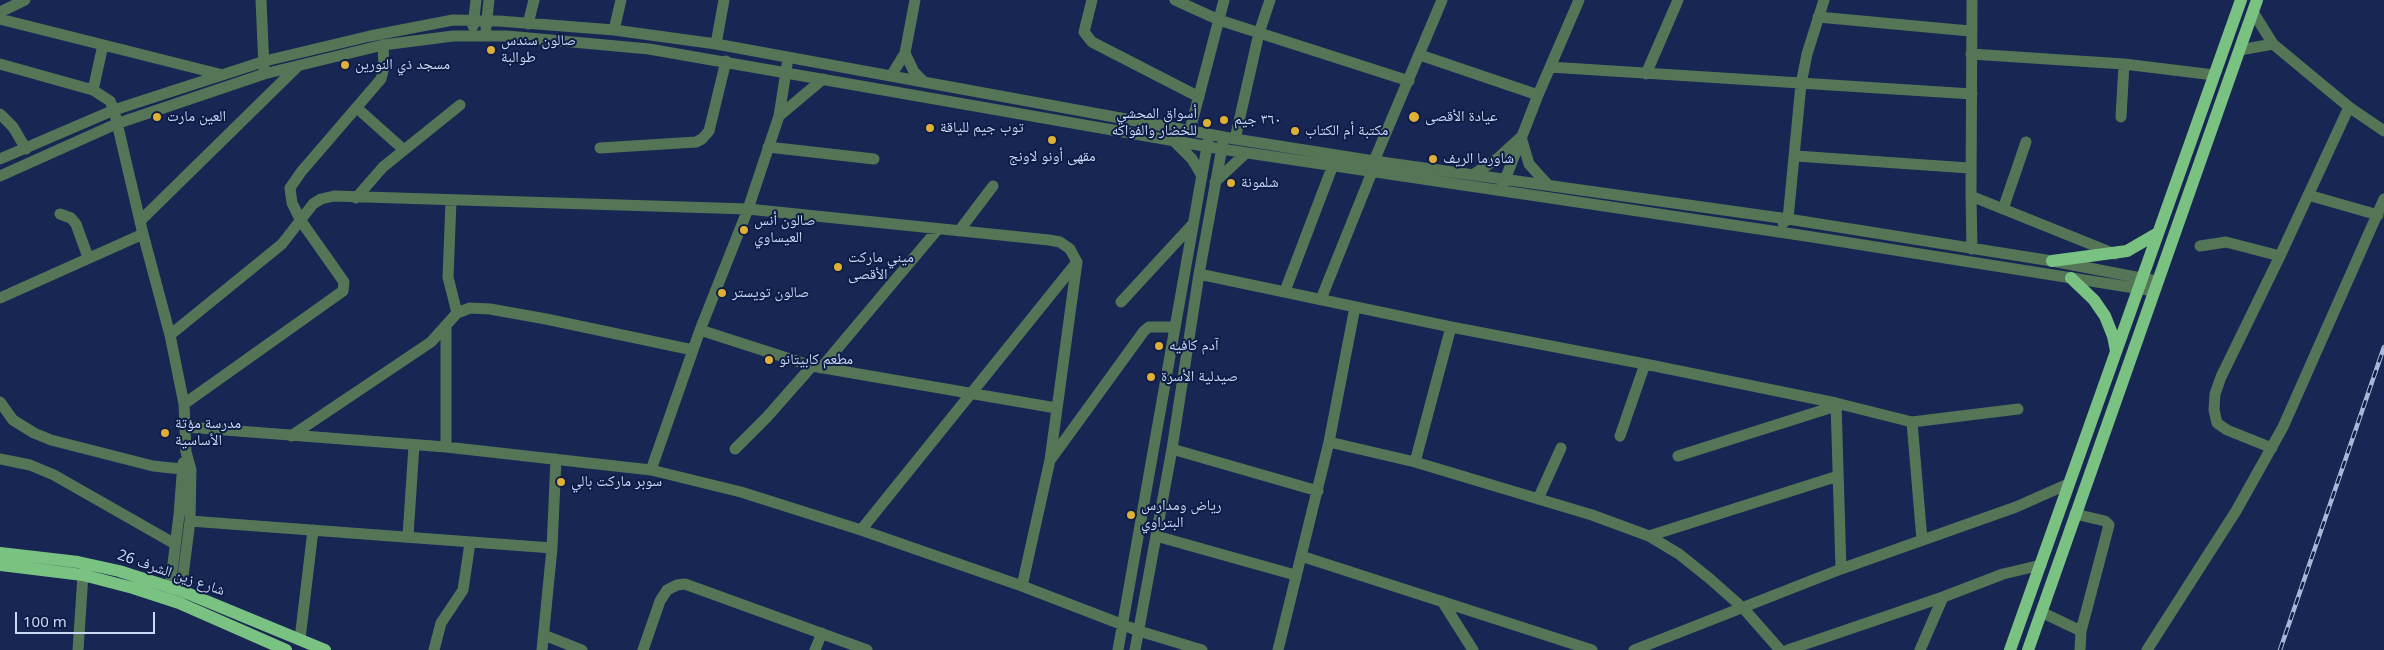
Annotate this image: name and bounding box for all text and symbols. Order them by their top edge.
place label: صالون سندس طوالبة [501,32,576,67]
marker: صالون سندس طوالبة [485,44,497,56]
place label: مسجد ذي النورين [355,56,450,74]
marker: مسجد ذي النورين [339,59,351,71]
place label: أسواق المحشي للخضار والفواكه [1112,105,1197,140]
place label: العين مارت [167,108,226,126]
place label: عيادة الأقصى [1425,108,1498,126]
marker: عيادة الأقصى [1407,110,1421,124]
marker: العين مارت [151,111,163,123]
place label: ٣٦٠ جيم [1234,111,1281,129]
marker: ٣٦٠ جيم [1218,114,1230,126]
marker: أسواق المحشي للخضار والفواكه [1201,117,1213,129]
place label: توب جيم للياقة [940,119,1024,137]
marker: توب جيم للياقة [924,122,936,134]
place label: مكتبة أم الكتاب [1305,122,1388,140]
marker: مكتبة أم الكتاب [1289,125,1301,137]
marker: مقهى أونو لاونج [1046,134,1058,146]
place label: مقهى أونو لاونج [1008,148,1096,166]
place label: شاورما الريف [1443,150,1514,168]
marker: شاورما الريف [1427,153,1439,165]
place label: شلمونة [1241,174,1279,192]
marker: شلمونة [1225,177,1237,189]
place label: صالون أنس العيساوي [754,212,815,247]
marker: صالون أنس العيساوي [738,224,750,236]
place label: ميني ماركت الأقصى [848,249,914,284]
marker: ميني ماركت الأقصى [832,261,844,273]
place label: صالون تويستر [732,284,809,302]
marker: صالون تويستر [716,287,728,299]
place label: آدم كافيه [1169,337,1219,355]
marker: آدم كافيه [1153,340,1165,352]
place label: مطعم كابيتانو [779,351,853,369]
marker: مطعم كابيتانو [763,354,775,366]
place label: صيدلية الأسرة [1161,368,1238,386]
marker: صيدلية الأسرة [1145,371,1157,383]
place label: مدرسة مؤتة الأساسية [175,415,241,450]
marker: مدرسة مؤتة الأساسية [159,427,171,439]
place label: سوبر ماركت بالي [571,473,662,491]
marker: سوبر ماركت بالي [555,476,567,488]
place label: رياض ومدارس البتراوي [1141,497,1222,532]
marker: رياض ومدارس البتراوي [1125,509,1137,521]
street label: شارع زين الشرف 26 [115,546,227,600]
scale bar [18,602,158,634]
text: 100 m [23,611,67,631]

